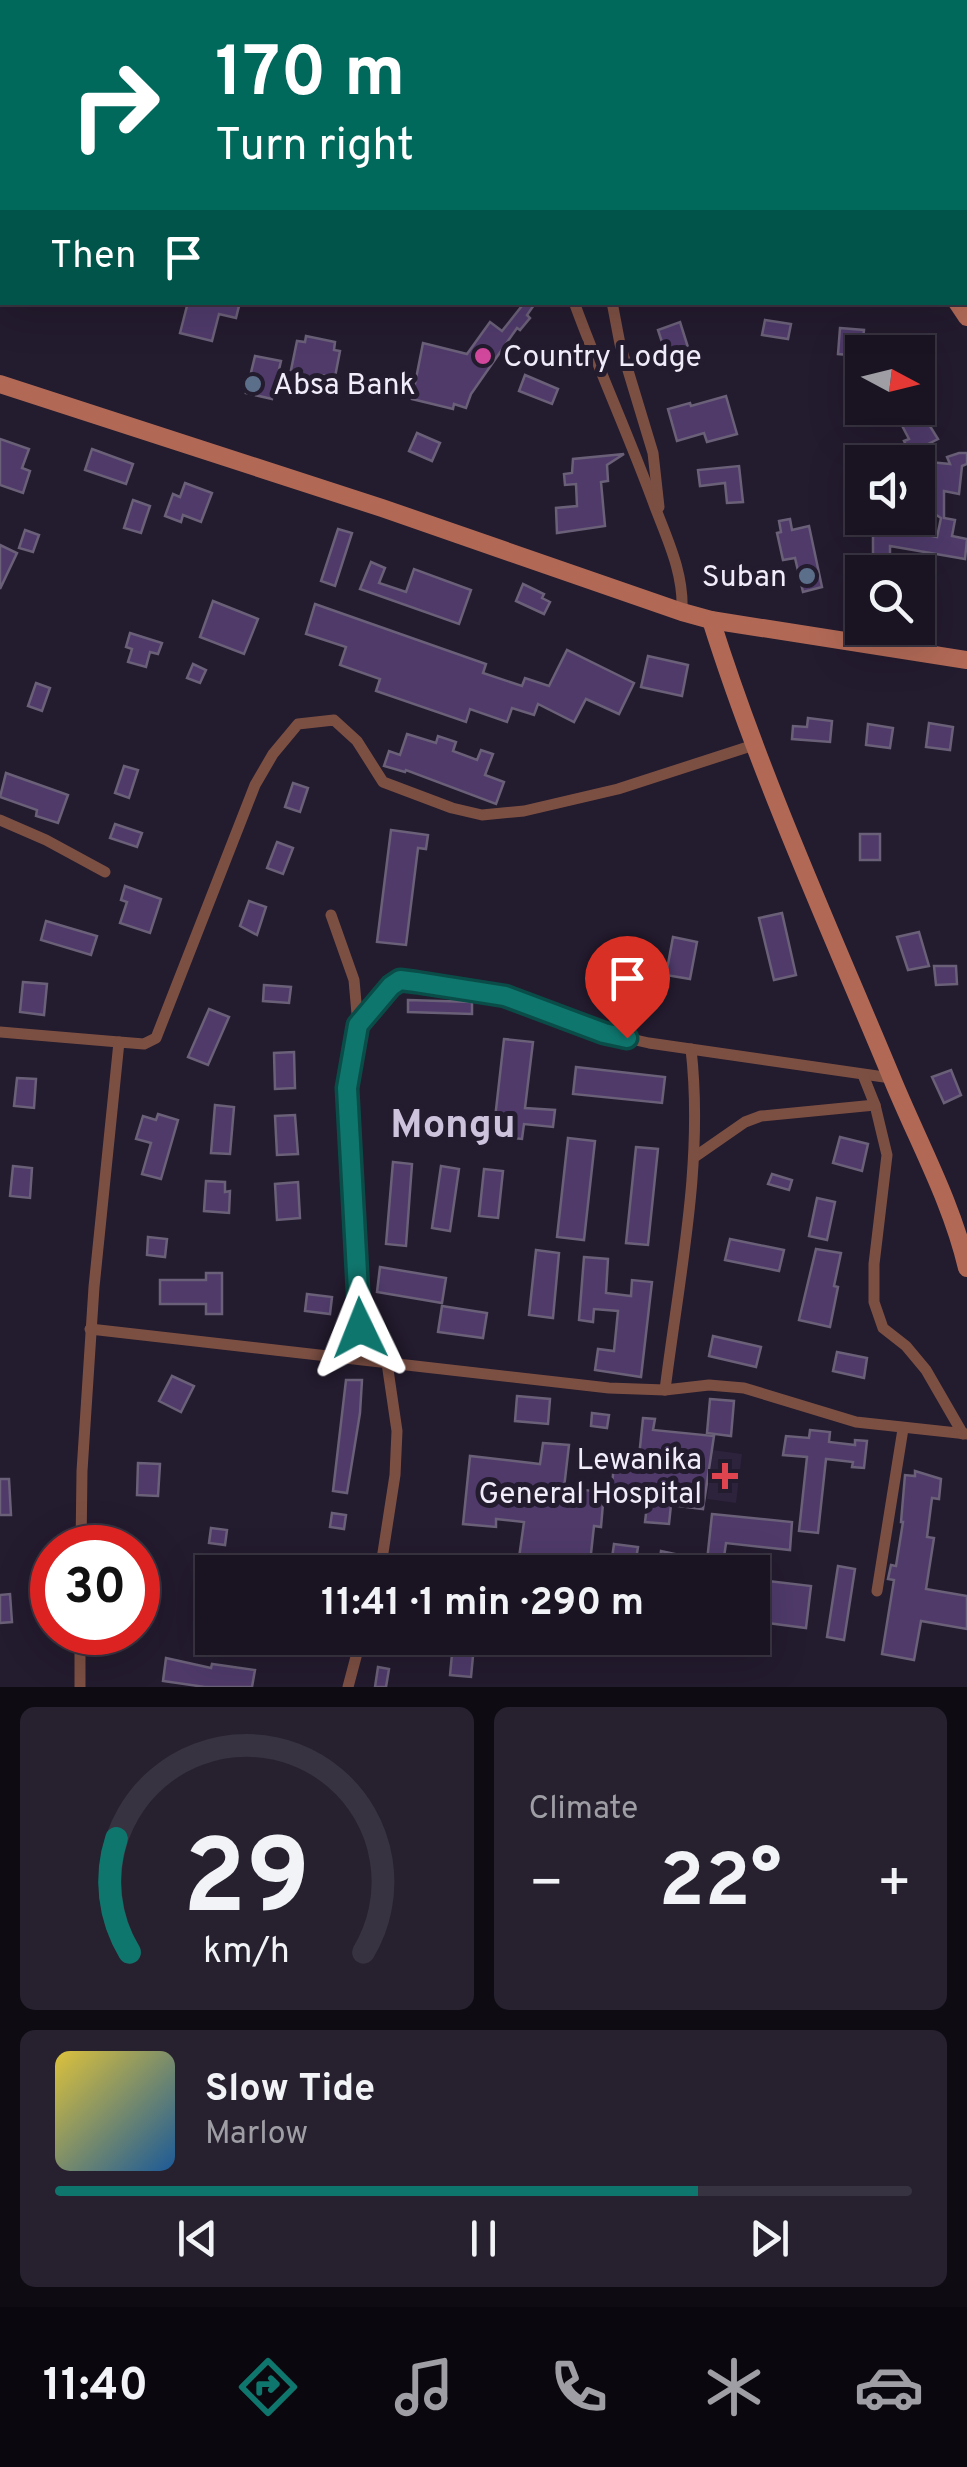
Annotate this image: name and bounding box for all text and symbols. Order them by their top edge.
text: 170 m [215,32,405,121]
icon: right [50,40,180,170]
text: Turn right [215,119,414,176]
icon: arrive [156,230,211,285]
text: Then [50,233,136,282]
north arrow [845,335,935,425]
map controls [845,335,935,645]
place label: Country Lodge [503,340,702,377]
marker: Country Lodge [472,345,494,367]
place label: Absa Bank [273,368,415,405]
marker: Absa Bank [242,373,264,395]
button: sound [845,445,935,535]
button: search [845,555,935,645]
place label: Suban [702,560,787,597]
marker: Suban [796,565,818,587]
pin [585,936,670,1039]
icon: arrive [600,951,655,1006]
district label: Mongu [390,1102,516,1152]
position arrow [308,1276,412,1380]
place label: Lewanika General Hospital [479,1443,702,1514]
marker: Lewanika General Hospital [712,1463,738,1489]
speed limit sign: 30 [30,1525,160,1655]
text: 11:41 · 1 min · 290 m [321,1580,644,1629]
text: Climate [529,1790,638,1830]
text: 29 [183,1818,311,1950]
text: 22° [659,1838,782,1933]
text: − [529,1851,564,1921]
text: + [877,1851,912,1921]
text: km/h [203,1930,290,1976]
text: Slow Tide [205,2066,375,2115]
text: Marlow [205,2115,308,2155]
icon: previous [170,2211,225,2266]
icon: pause [456,2211,511,2266]
icon: next [742,2211,797,2266]
icon: directions [233,2352,303,2422]
icon: music [389,2352,459,2422]
icon: phone [544,2352,614,2422]
icon: climate [699,2352,769,2422]
icon: car [854,2352,924,2422]
text: 11:40 [43,2359,148,2416]

